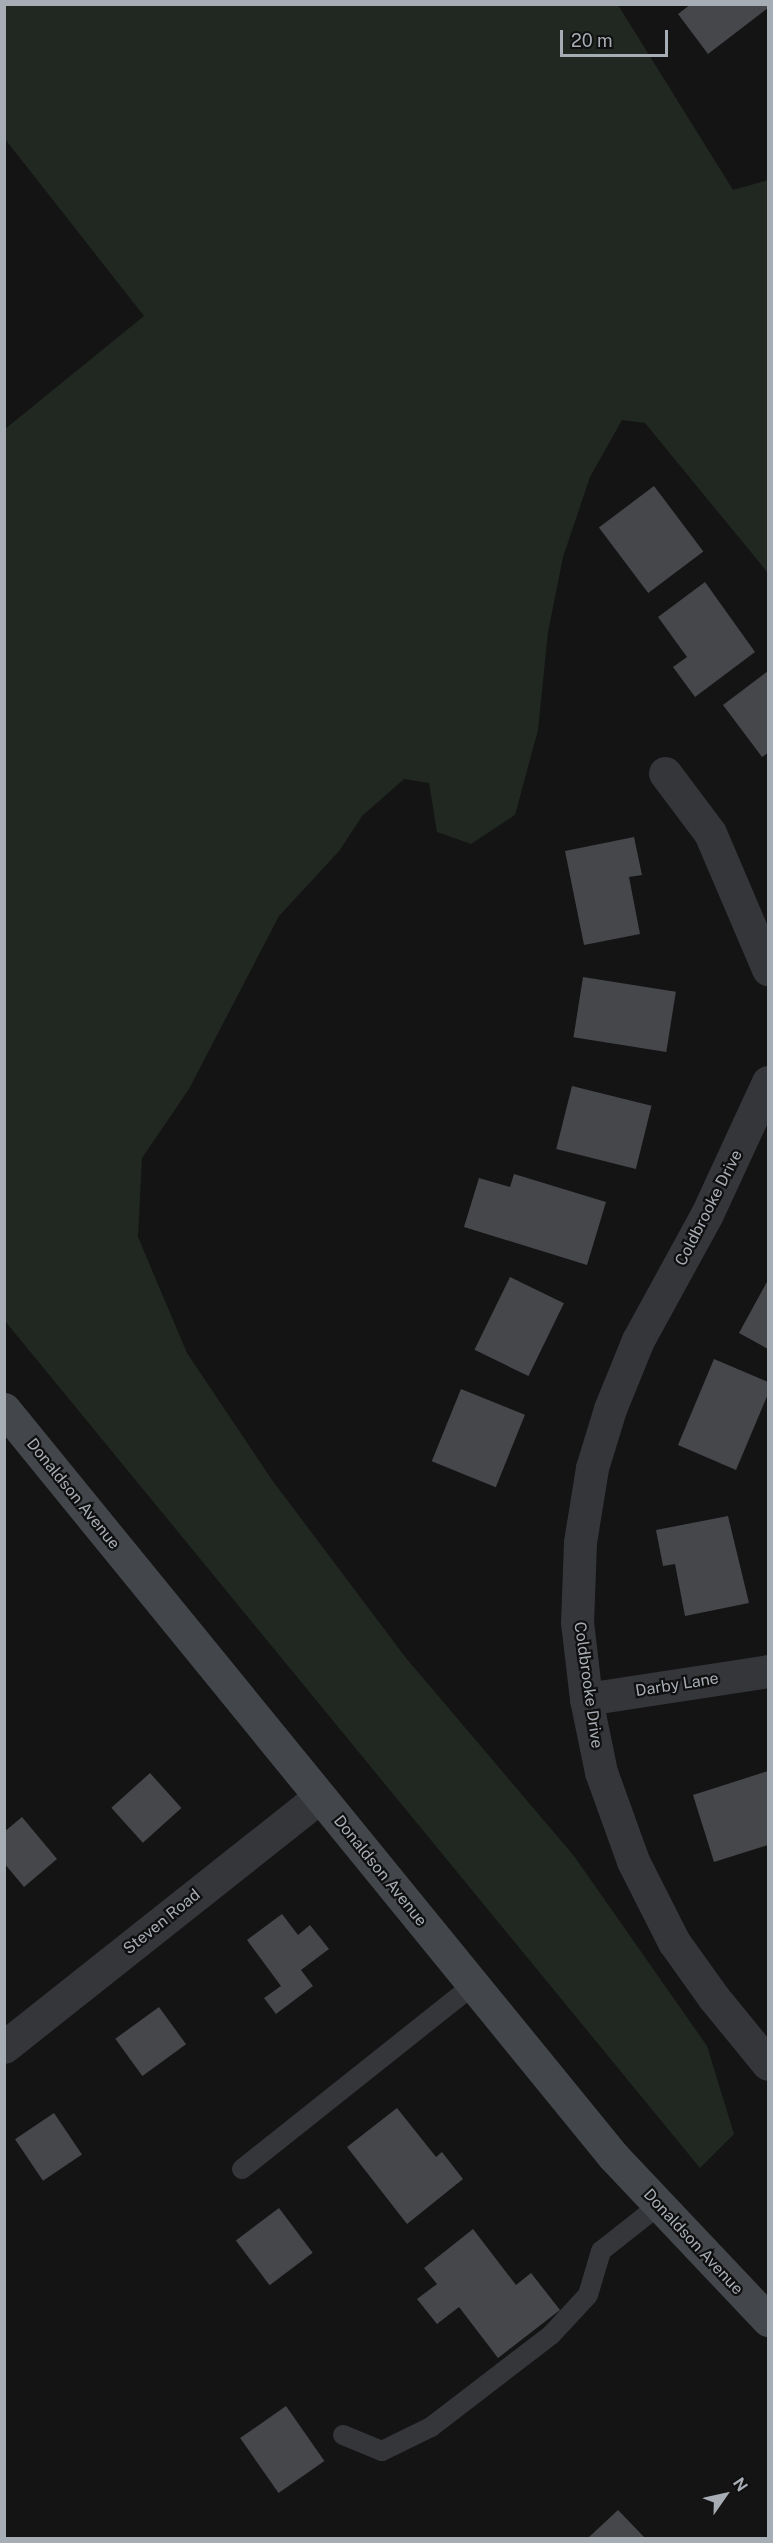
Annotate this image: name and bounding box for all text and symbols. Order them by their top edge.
scale bar [563,18,671,56]
text: 20 m [571,30,613,51]
street label: Coldbrooke Drive [671,1147,747,1269]
street label: Donaldson Avenue [22,1435,124,1553]
street label: Coldbrooke Drive [570,1620,606,1750]
street label: Darby Lane [634,1669,720,1701]
street label: Donaldson Avenue [329,1812,431,1930]
street label: Steven Road [120,1885,204,1959]
street label: Donaldson Avenue [639,2185,747,2299]
north arrow [695,2465,755,2525]
text: N [729,2474,752,2495]

